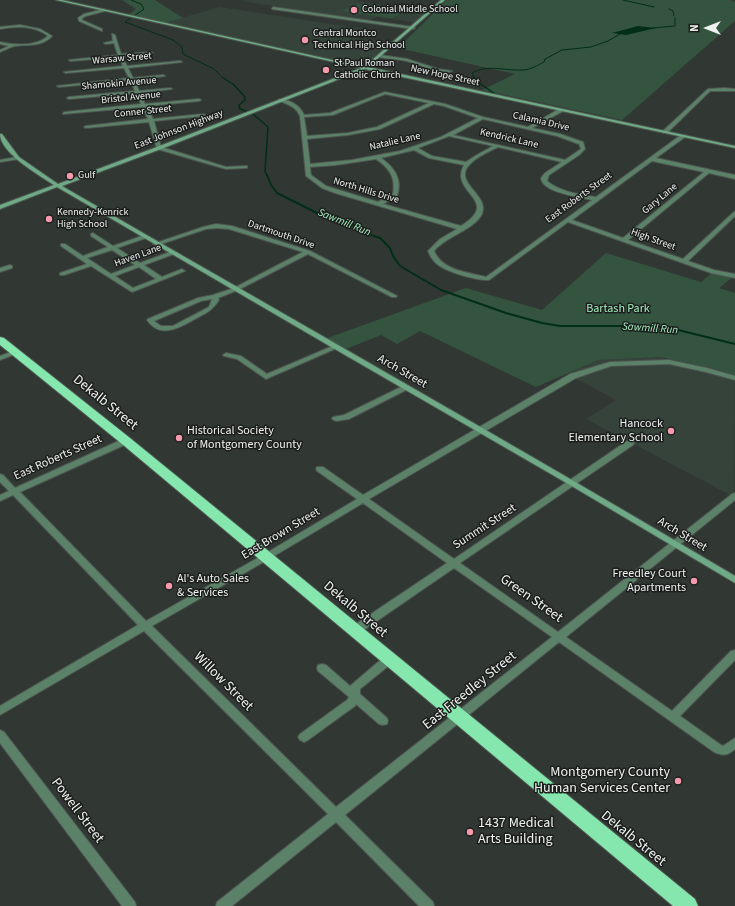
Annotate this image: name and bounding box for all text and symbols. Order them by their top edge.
place label: Colonial Middle School [362,4,458,16]
marker: Colonial Middle School [349,5,359,15]
north arrow [687,8,727,48]
text: N [687,24,702,32]
place label: Central Montco Technical High School [313,28,405,52]
marker: Central Montco Technical High School [300,35,310,45]
street label: Warsaw Street [92,50,152,68]
place label: St Paul Roman Catholic Church [334,58,400,82]
street label: New Hope Street [409,63,481,89]
marker: St Paul Roman Catholic Church [321,65,331,75]
street label: Shamokin Avenue [81,75,157,93]
street label: Bristol Avenue [101,89,161,107]
street label: Conner Street [114,103,172,121]
street label: East Johnson Highway [133,108,225,152]
street label: Calamia Drive [511,110,571,134]
street label: Kendrick Lane [479,126,539,152]
street label: Natalie Lane [368,130,422,154]
place label: Gulf [78,170,95,182]
street label: East Roberts Street [543,170,615,226]
marker: Gulf [65,171,75,181]
street label: North Hills Drive [332,175,400,207]
street label: Gary Lane [640,181,680,217]
water label: Sawmill Run [316,206,372,240]
place label: Kennedy-Kenrick High School [57,207,128,230]
marker: Kennedy-Kenrick High School [44,214,54,224]
street label: Dartmouth Drive [246,218,316,252]
street label: High Street [629,226,677,254]
street label: Haven Lane [113,242,163,270]
park label: Bartash Park [586,302,650,316]
water label: Sawmill Run [622,320,678,338]
street label: Arch Street [375,352,429,392]
street label: Dekalb Street [69,372,141,434]
place label: Hancock Elementary School [568,417,663,445]
place label: Historical Society of Montgomery County [187,424,302,452]
marker: Hancock Elementary School [666,426,676,436]
street label: East Roberts Street [12,432,104,484]
marker: Historical Society of Montgomery County [174,433,184,443]
street label: Summit Street [451,501,519,553]
street label: East Brown Street [239,505,323,563]
street label: Arch Street [655,515,709,555]
place label: Freedley Court Apartments [613,567,686,595]
street label: Green Street [496,571,566,627]
place label: Al's Auto Sales & Services [177,572,249,600]
marker: Freedley Court Apartments [689,576,699,586]
street label: Dekalb Street [320,578,390,642]
marker: Al's Auto Sales & Services [164,581,174,591]
street label: East Freedley Street [420,648,520,734]
street label: Willow Street [190,649,256,715]
place label: Montgomery County Human Services Center [534,765,670,798]
street label: Powell Street [47,775,107,847]
marker: Montgomery County Human Services Center [673,776,683,786]
street label: Dekalb Street [597,808,669,870]
place label: 1437 Medical Arts Building [478,816,554,848]
marker: 1437 Medical Arts Building [465,827,475,837]

